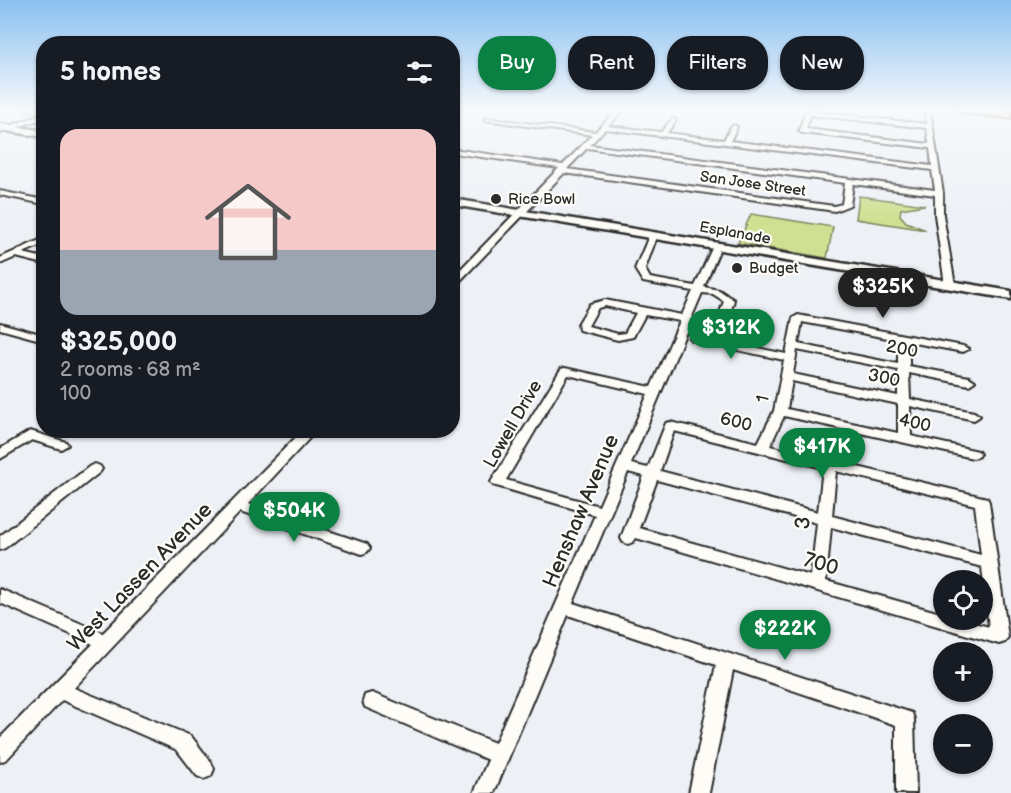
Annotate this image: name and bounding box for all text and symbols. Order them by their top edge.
chip: Buy [478,36,556,90]
chip: Rent [568,36,655,90]
chip: Filters [667,36,768,90]
chip: New [780,36,864,90]
icon: filters [403,56,436,89]
text: 5 homes [60,57,161,88]
street label: San Jose Street [699,167,807,201]
icon: home [194,168,302,276]
place label: Rice Bowl [508,190,575,209]
marker: Rice Bowl [489,192,503,206]
street label: Esplanade [698,217,772,249]
place label: Budget [749,259,799,278]
marker: Budget [730,261,744,275]
pin: $325K [841,268,925,319]
text: $325K [852,275,914,299]
pin: $312K [689,309,773,360]
text: $312K [702,316,760,340]
text: $325,000 [60,327,177,358]
street label: 200 [884,336,920,362]
text: 2 rooms · 68 m² [60,358,201,382]
street label: 300 [866,364,902,392]
street label: Lowell Drive [479,376,547,472]
text: 100 [60,382,91,406]
street label: 1 [752,393,774,405]
street label: 600 [718,408,754,436]
street label: 400 [897,409,933,437]
pin: $417K [780,428,864,479]
street label: Henshaw Avenue [537,431,625,591]
text: $417K [793,435,851,459]
pin: $504K [252,492,336,543]
street label: West Lassen Avenue [62,497,218,657]
text: $504K [263,499,325,523]
street label: 3 [790,515,816,531]
street label: 700 [801,547,841,581]
map controls [933,570,993,774]
button: locate [933,570,993,630]
pin: $222K [743,610,827,661]
text: $222K [754,617,816,641]
button: + [933,642,993,702]
button: − [933,714,993,774]

